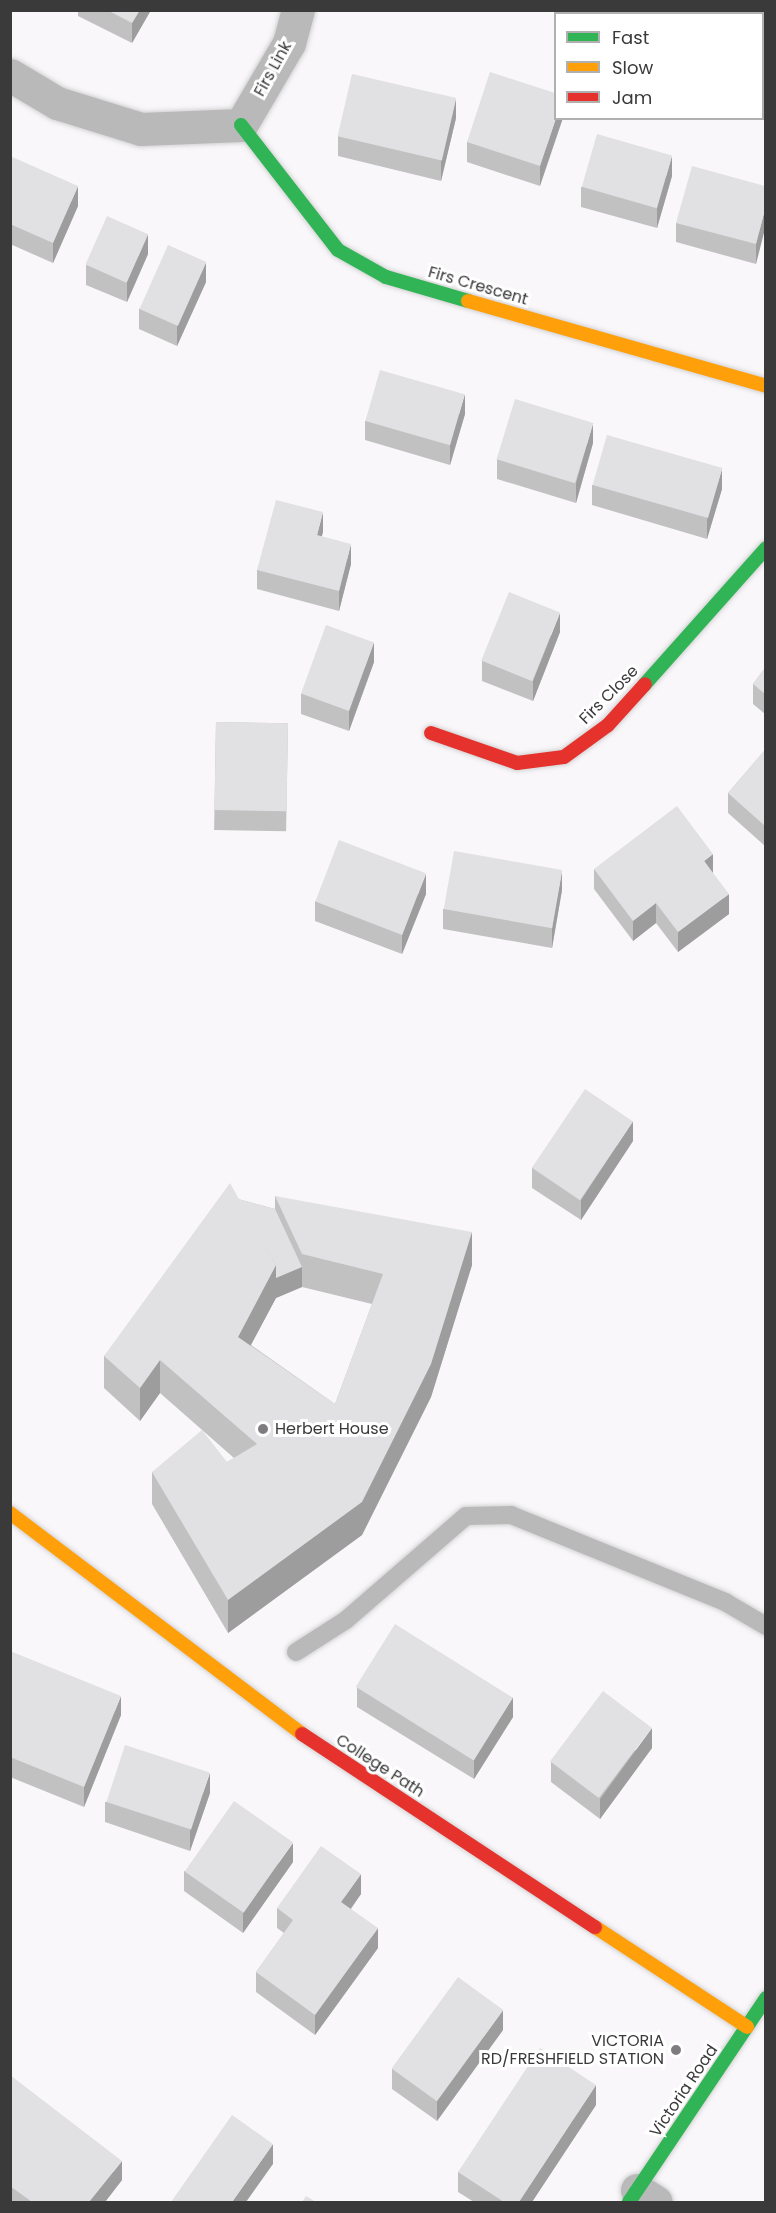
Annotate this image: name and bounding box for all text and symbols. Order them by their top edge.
legend [554,12,764,120]
text: Fast [612,25,649,50]
street label: Firs Link [250,38,296,100]
text: Slow [612,55,653,80]
text: Jam [612,85,652,110]
street label: Firs Crescent [426,263,530,309]
street label: Firs Close [576,662,642,728]
place label: Herbert House [275,1419,389,1439]
marker: Herbert House [256,1422,270,1436]
street label: College Path [332,1730,428,1802]
place label: VICTORIA RD/FRESHFIELD STATION [481,2031,664,2069]
street label: Victoria Road [646,2041,722,2141]
marker: VICTORIA RD/FRESHFIELD STATION [669,2043,683,2057]

